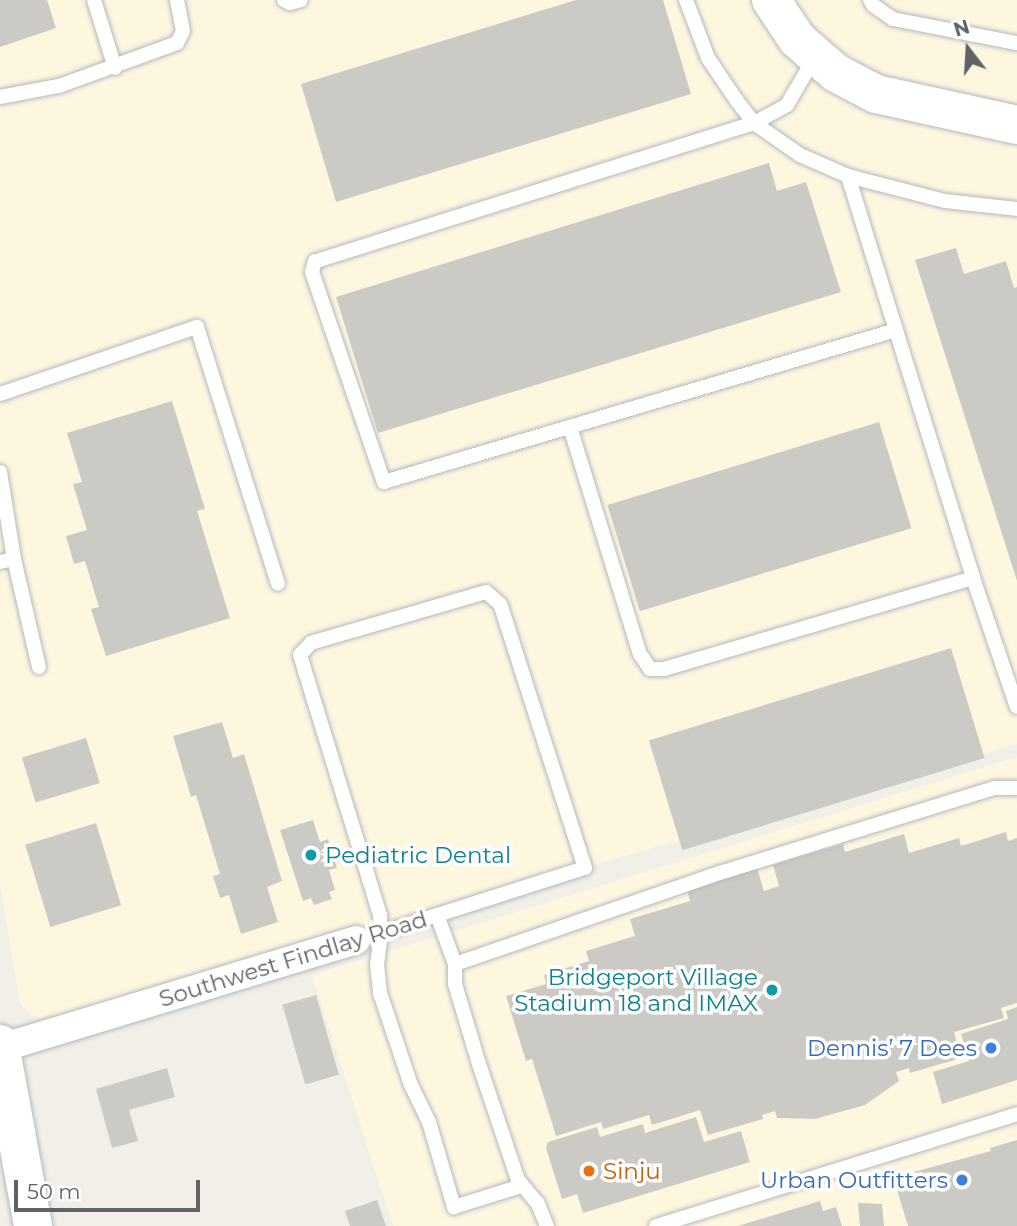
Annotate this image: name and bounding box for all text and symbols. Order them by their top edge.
north arrow [933,14,1003,84]
text: N [951,15,972,42]
place label: Pediatric Dental [325,841,511,869]
marker: Pediatric Dental [303,847,319,863]
street label: Southwest Findlay Road [156,905,430,1013]
place label: Bridgeport Village Stadium 18 and IMAX [514,963,758,1017]
marker: Bridgeport Village Stadium 18 and IMAX [764,982,780,998]
place label: Dennis’ 7 Dees [807,1034,977,1062]
marker: Dennis’ 7 Dees [983,1040,999,1056]
place label: Sinju [603,1157,661,1185]
marker: Sinju [581,1163,597,1179]
scale bar [18,1166,203,1210]
place label: Urban Outfitters [760,1166,948,1194]
marker: Urban Outfitters [954,1172,970,1188]
text: 50 m [27,1179,81,1204]

